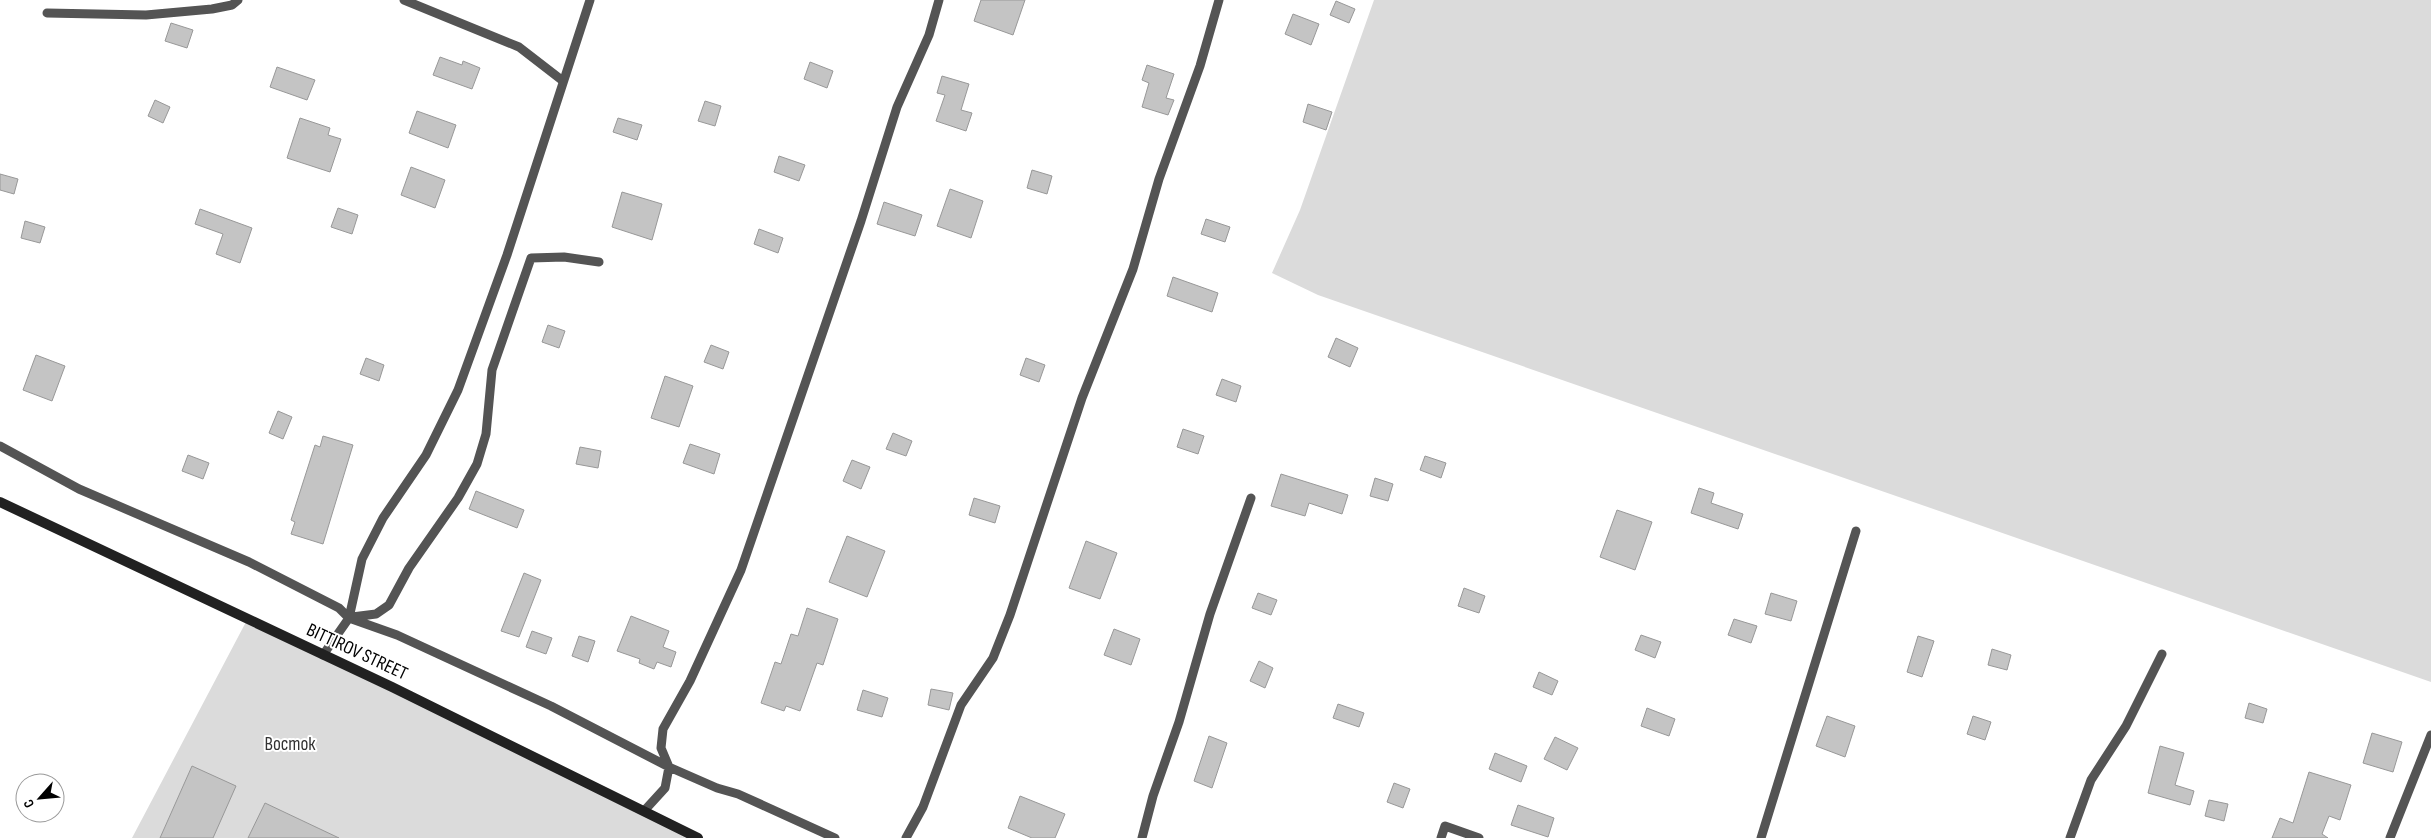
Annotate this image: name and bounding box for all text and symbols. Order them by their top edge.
street label: BITTIROV STREET [303,619,411,686]
park label: Восток [264,733,316,756]
north arrow [15,773,65,823]
text: С [20,797,38,811]

